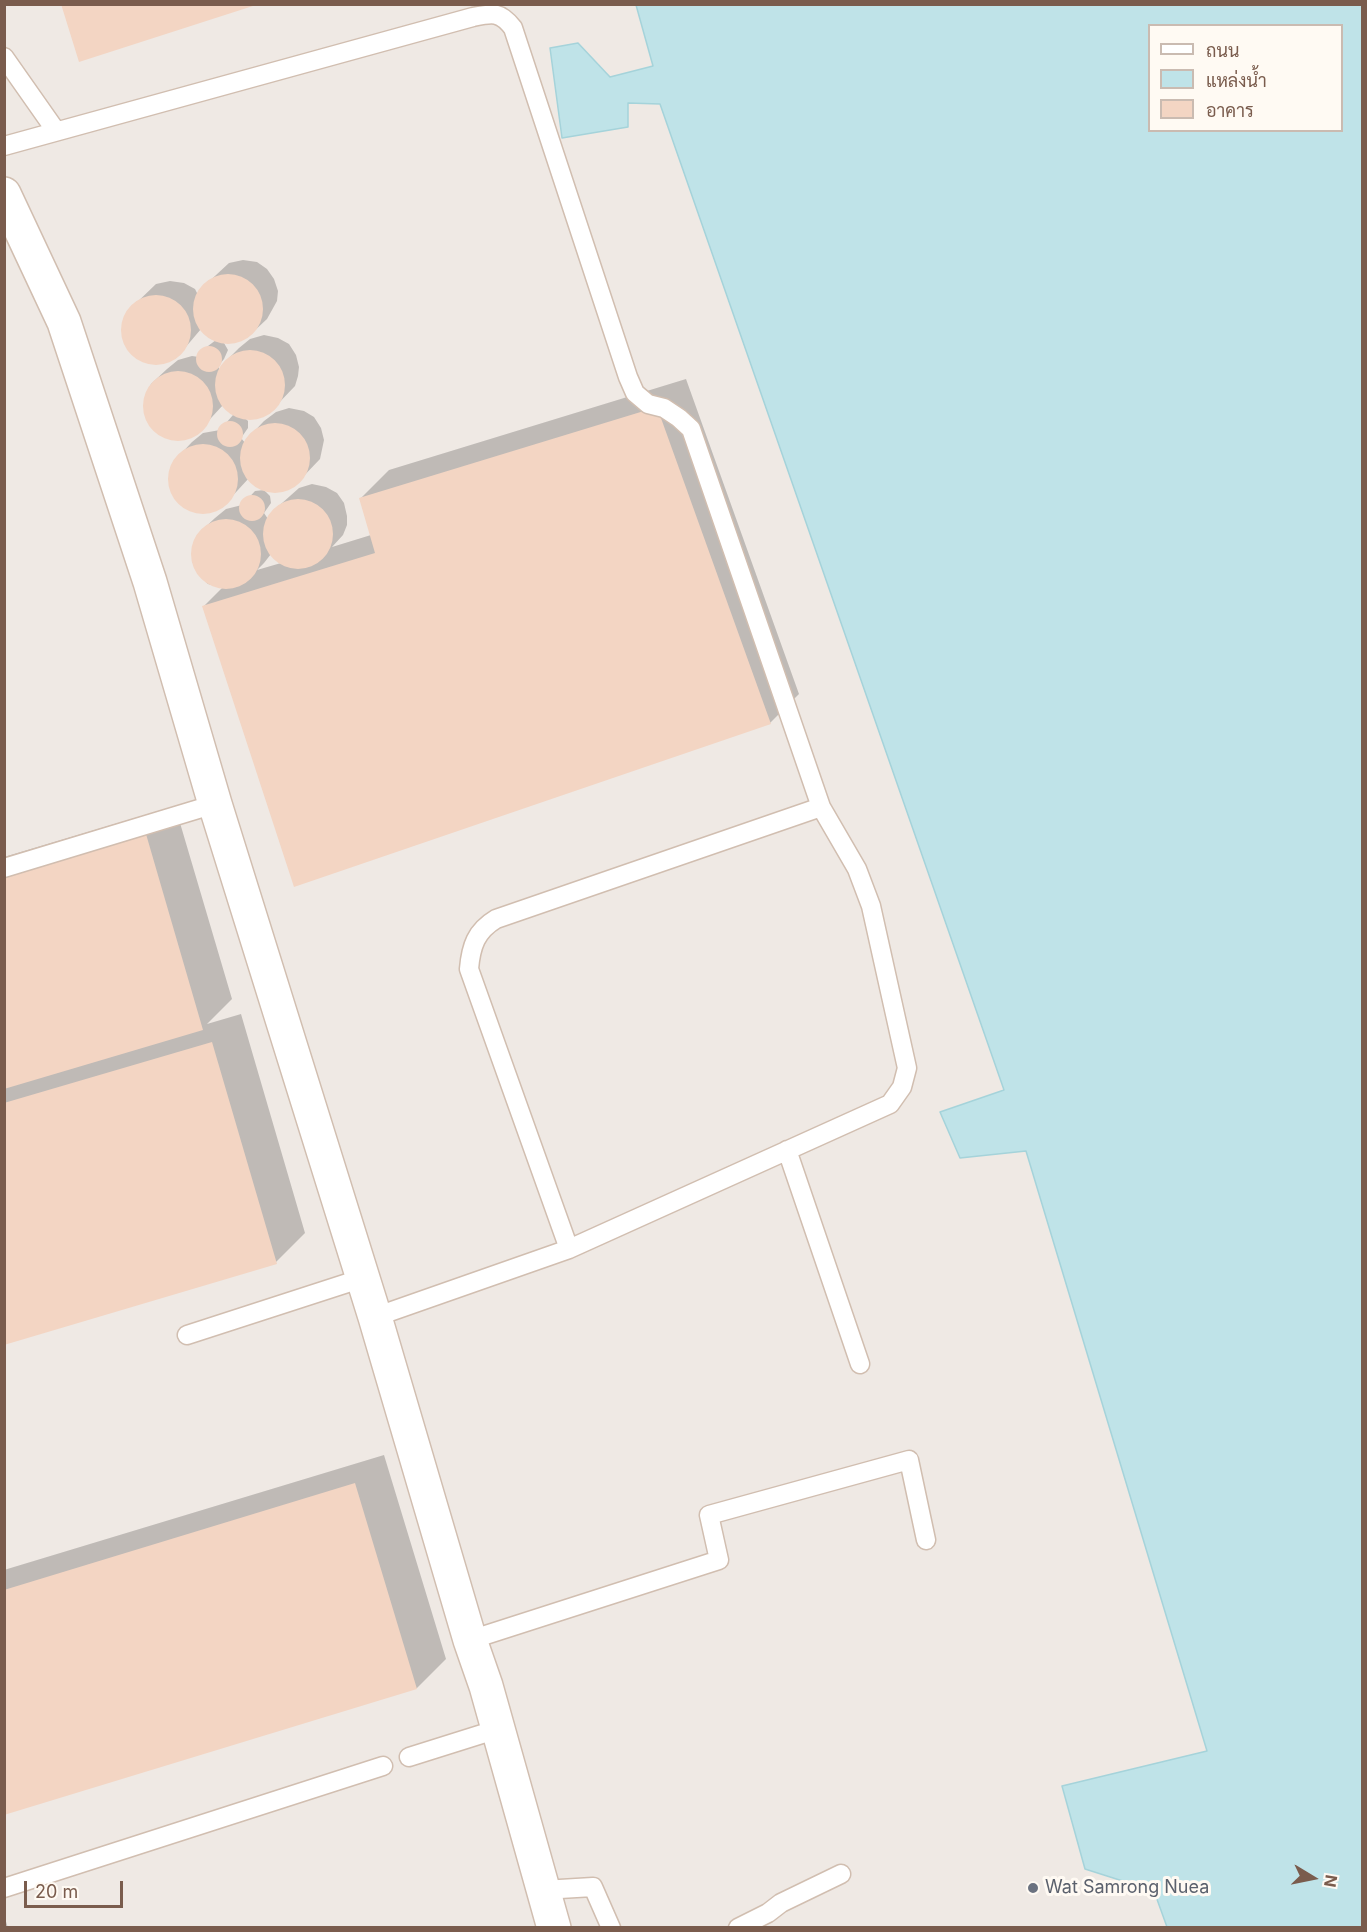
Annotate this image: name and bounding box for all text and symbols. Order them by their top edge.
legend [1148,24,1343,132]
text: ถนน [1206,40,1239,61]
text: แหล่งน้ำ [1206,70,1267,91]
text: อาคาร [1206,100,1254,121]
north arrow [1283,1848,1343,1908]
scale bar [27,1869,126,1907]
text: N [1320,1873,1342,1889]
place label: Wat Samrong Nuea [1045,1877,1209,1899]
text: 20 m [35,1881,78,1902]
marker: Wat Samrong Nuea [1026,1881,1040,1895]

